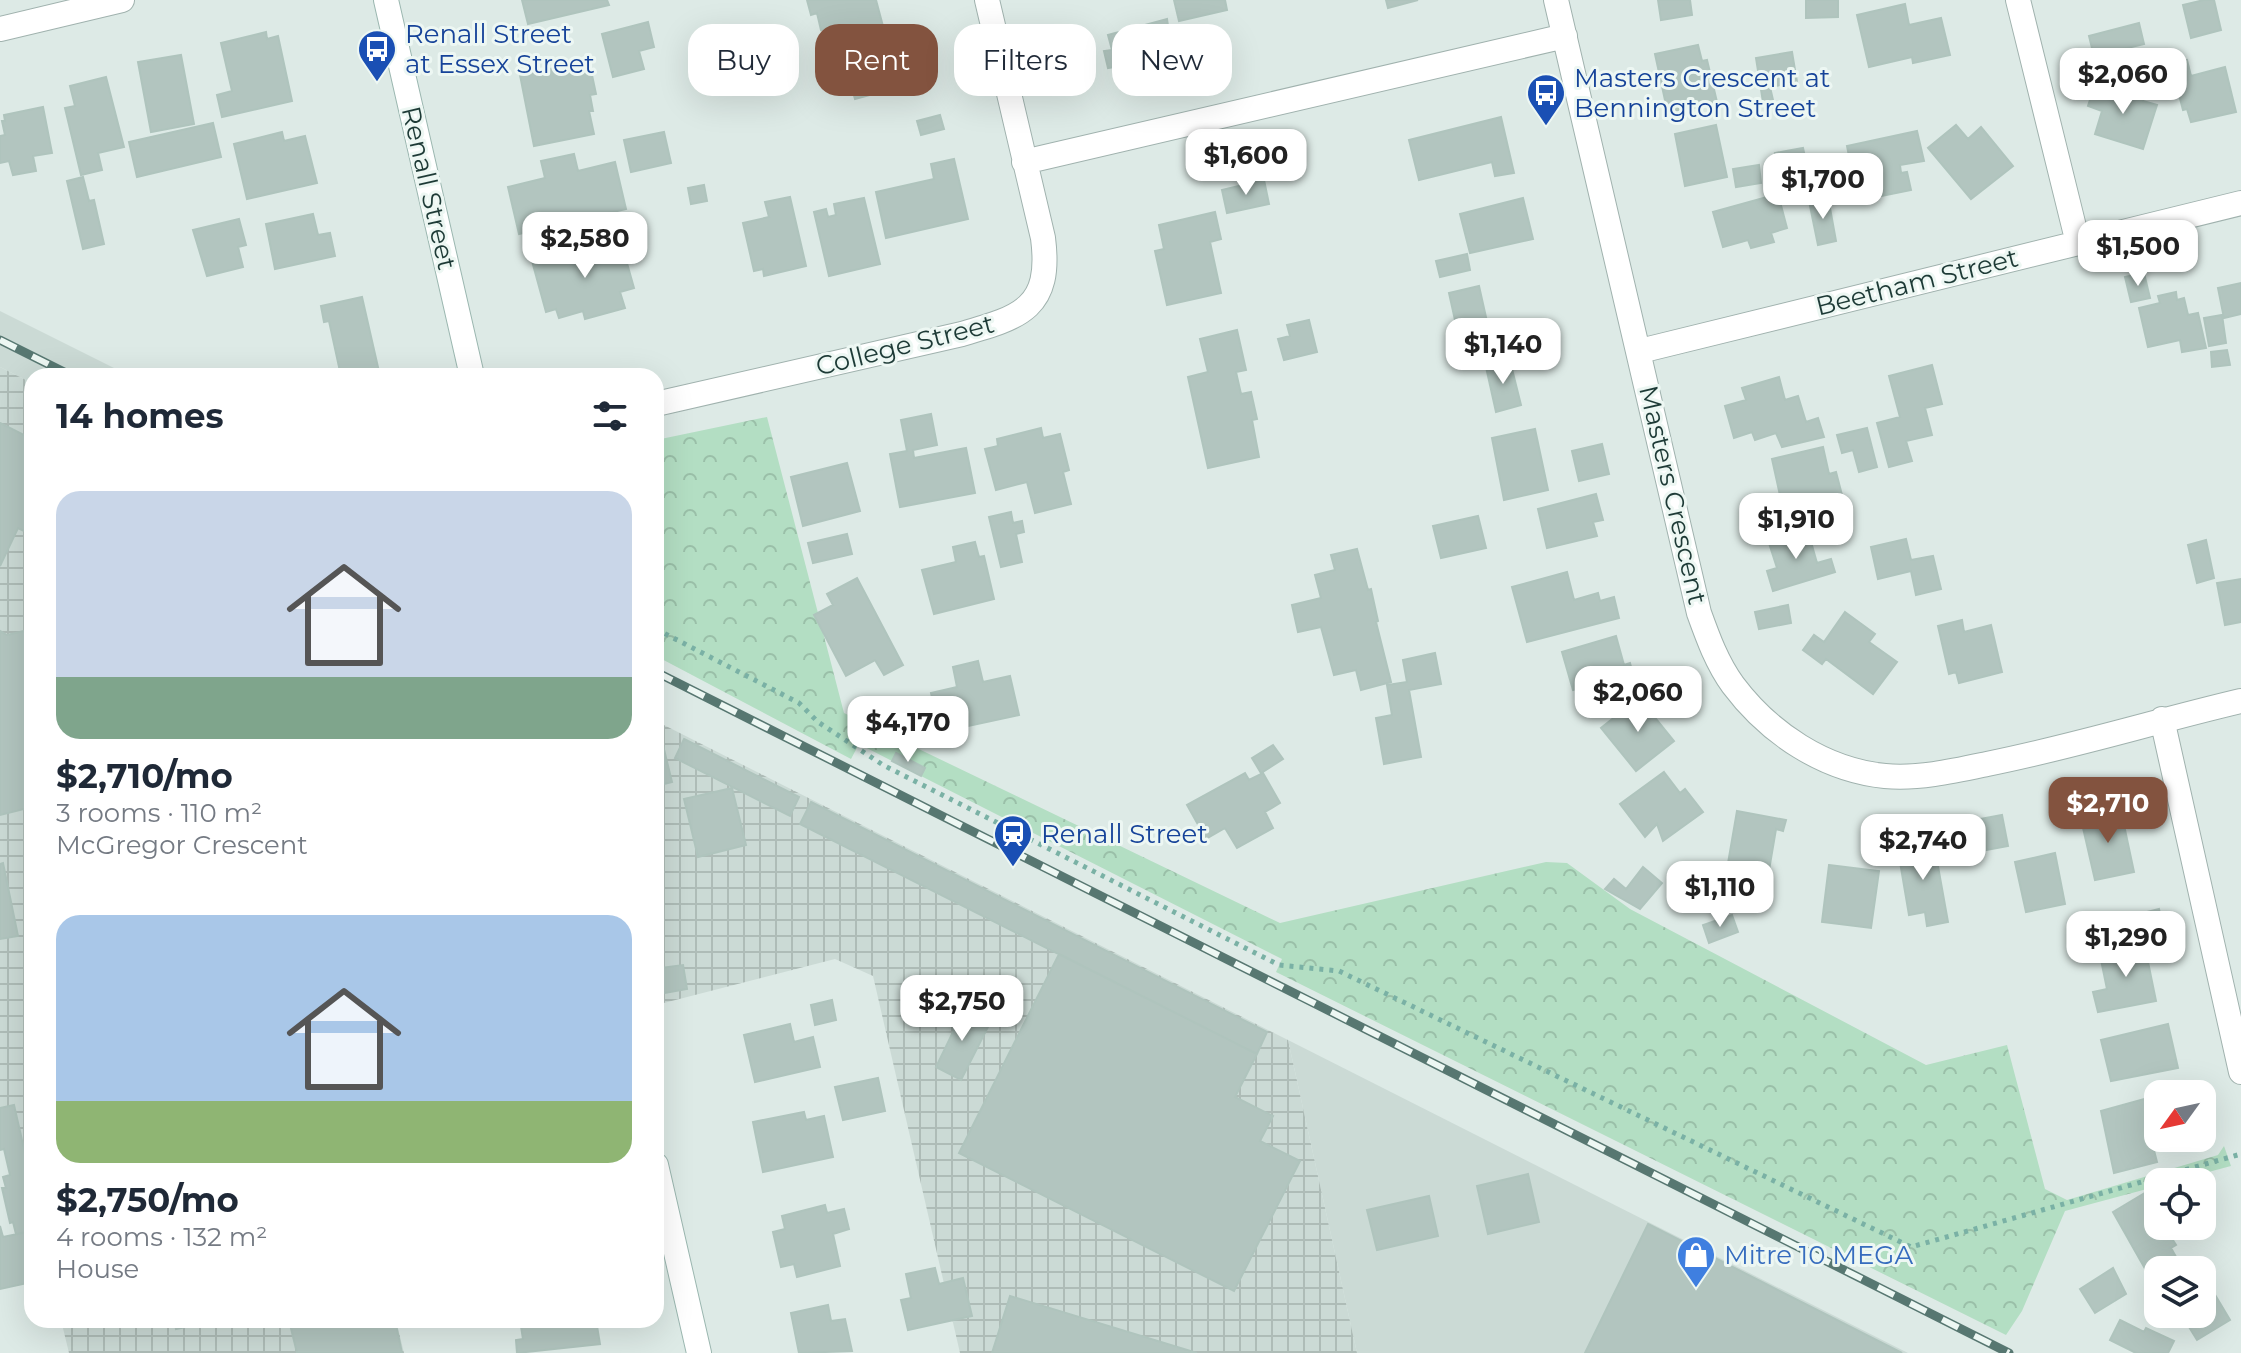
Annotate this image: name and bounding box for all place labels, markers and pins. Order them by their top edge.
place label: Renall Street at Essex Street [405,18,595,80]
bus stop icon: Renall Street at Essex Street [356,28,398,83]
pin: $2,060 [2058,48,2188,116]
place label: Masters Crescent at Bennington Street [1574,62,1830,124]
bus stop icon: Masters Crescent at Bennington Street [1525,72,1567,127]
pin: $1,600 [1181,129,1311,197]
pin: $1,700 [1758,153,1888,221]
pin: $2,580 [520,212,650,280]
pin: $1,500 [2073,220,2203,288]
pin: $1,140 [1438,318,1568,386]
pin: $1,910 [1731,493,1861,561]
pin: $2,060 [1573,666,1703,734]
pin: $4,170 [843,696,973,764]
pin: $2,710 [2043,777,2173,845]
station icon: Renall Street [992,813,1034,868]
pin: $2,740 [1858,814,1988,882]
place label: Renall Street [1041,818,1208,850]
pin: $1,110 [1655,861,1785,929]
pin: $1,290 [2061,911,2191,979]
pin: $2,750 [897,975,1027,1043]
shop icon: Mitre 10 MEGA [1675,1234,1717,1289]
place label: Mitre 10 MEGA [1724,1239,1913,1271]

